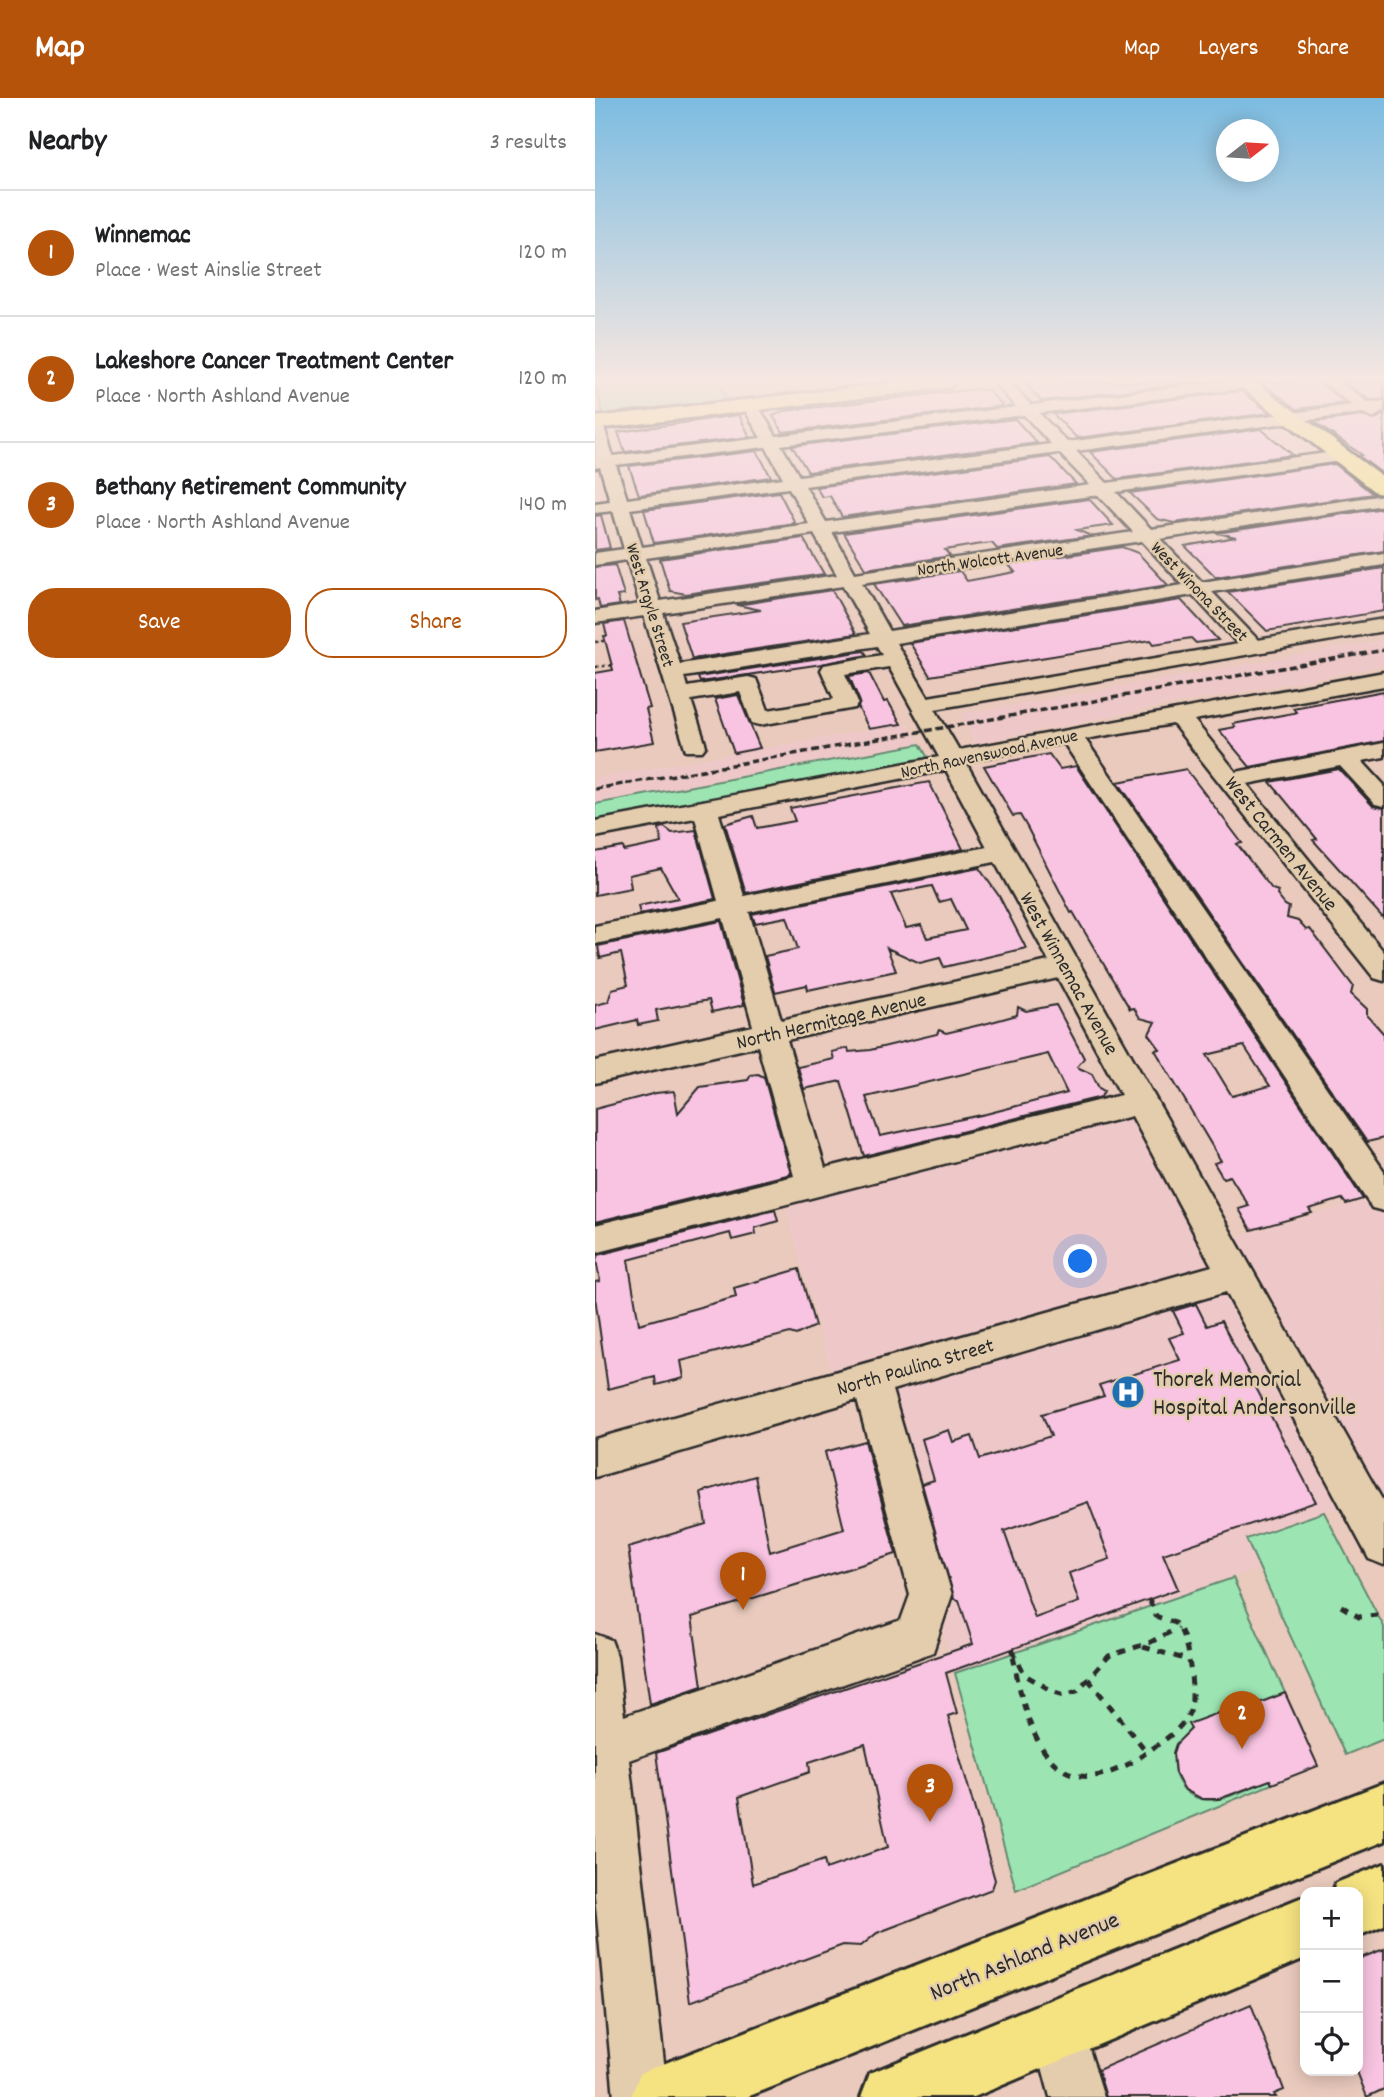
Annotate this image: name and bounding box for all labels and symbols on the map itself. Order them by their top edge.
north arrow [1216,119,1279,182]
street label: West Winona Street [1144,537,1253,649]
street label: North Wolcott Avenue [916,539,1065,584]
street label: West Argyle Street [618,541,679,671]
street label: North Ravenswood Avenue [899,724,1080,786]
street label: West Carmen Avenue [1216,771,1344,919]
street label: West Winnemac Avenue [1010,887,1125,1061]
street label: North Hermitage Avenue [734,986,930,1059]
your location [1063,1244,1097,1278]
street label: North Paulina Street [834,1332,998,1406]
place label: Thorek Memorial Hospital Andersonville [1153,1364,1356,1426]
hospital icon: Thorek Memorial Hospital Andersonville [1109,1373,1147,1411]
pin: 1 [720,1552,766,1610]
pin: 2 [1219,1691,1265,1749]
pin: 3 [907,1764,953,1822]
street label: North Ashland Avenue [925,1904,1125,2011]

